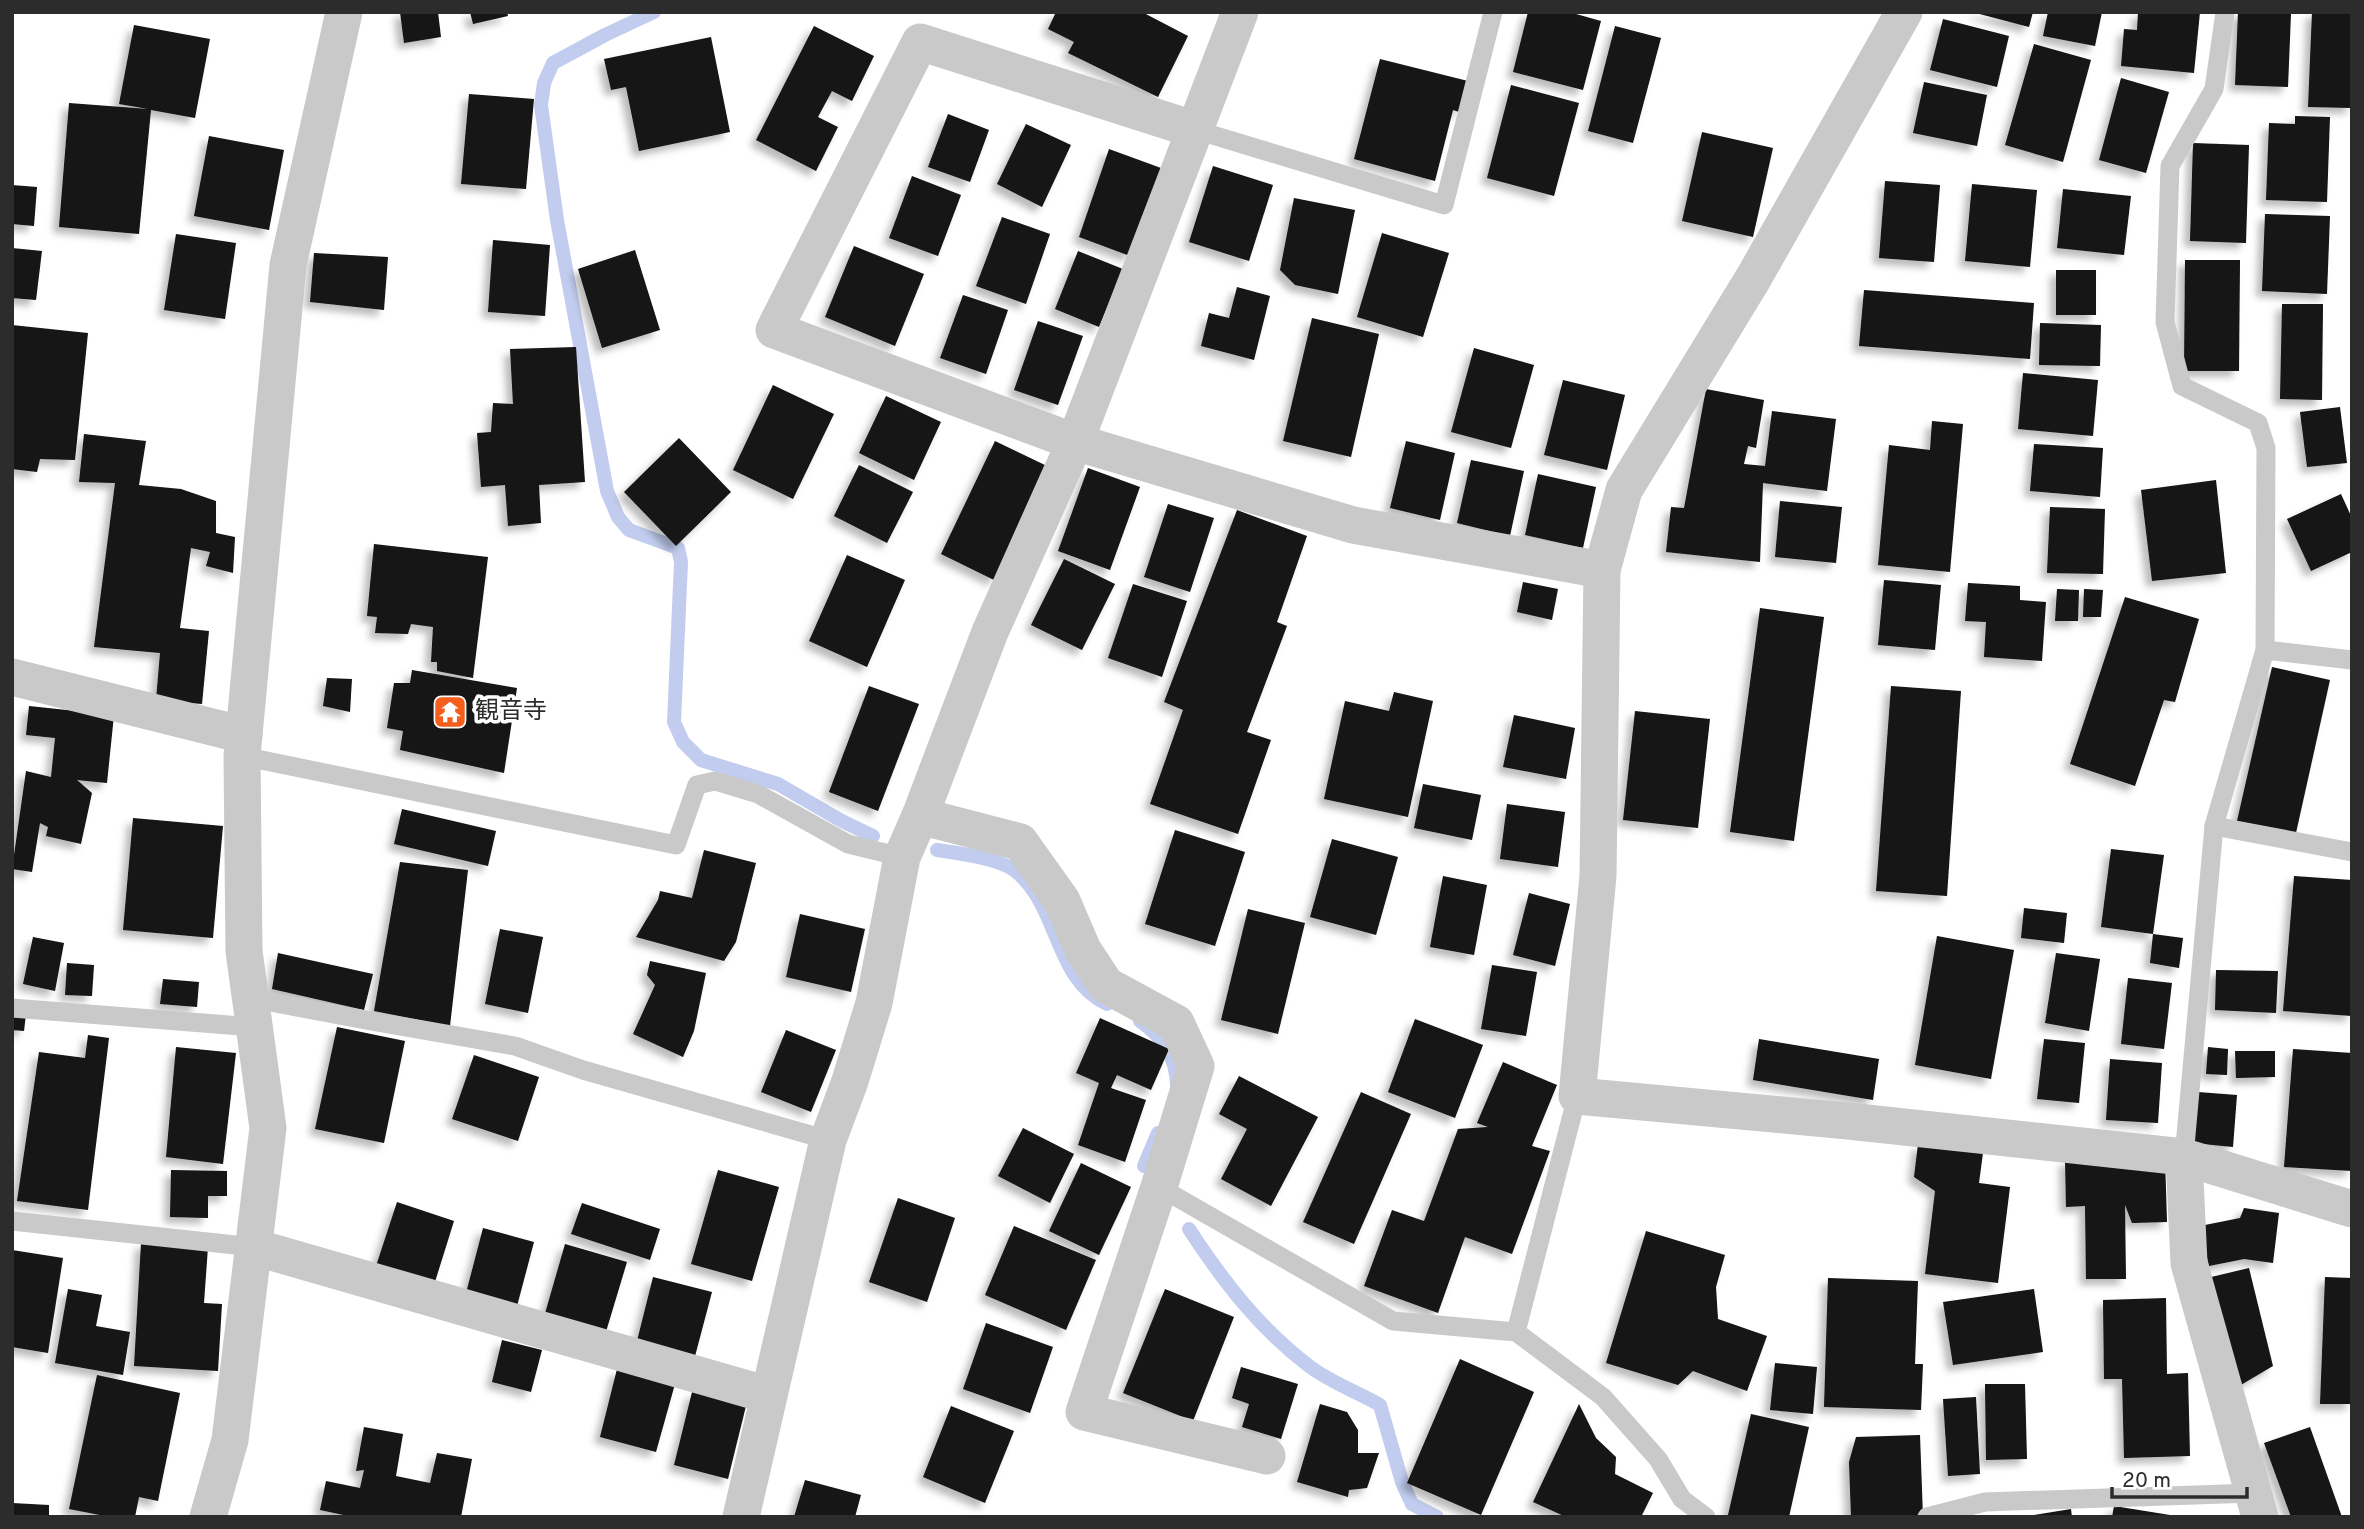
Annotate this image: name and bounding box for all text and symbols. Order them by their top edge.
temple icon: 観音寺 [431,693,469,731]
place label: 観音寺 [475,697,547,727]
scale bar [2112,1456,2247,1500]
text: 20 m [2122,1468,2171,1495]

